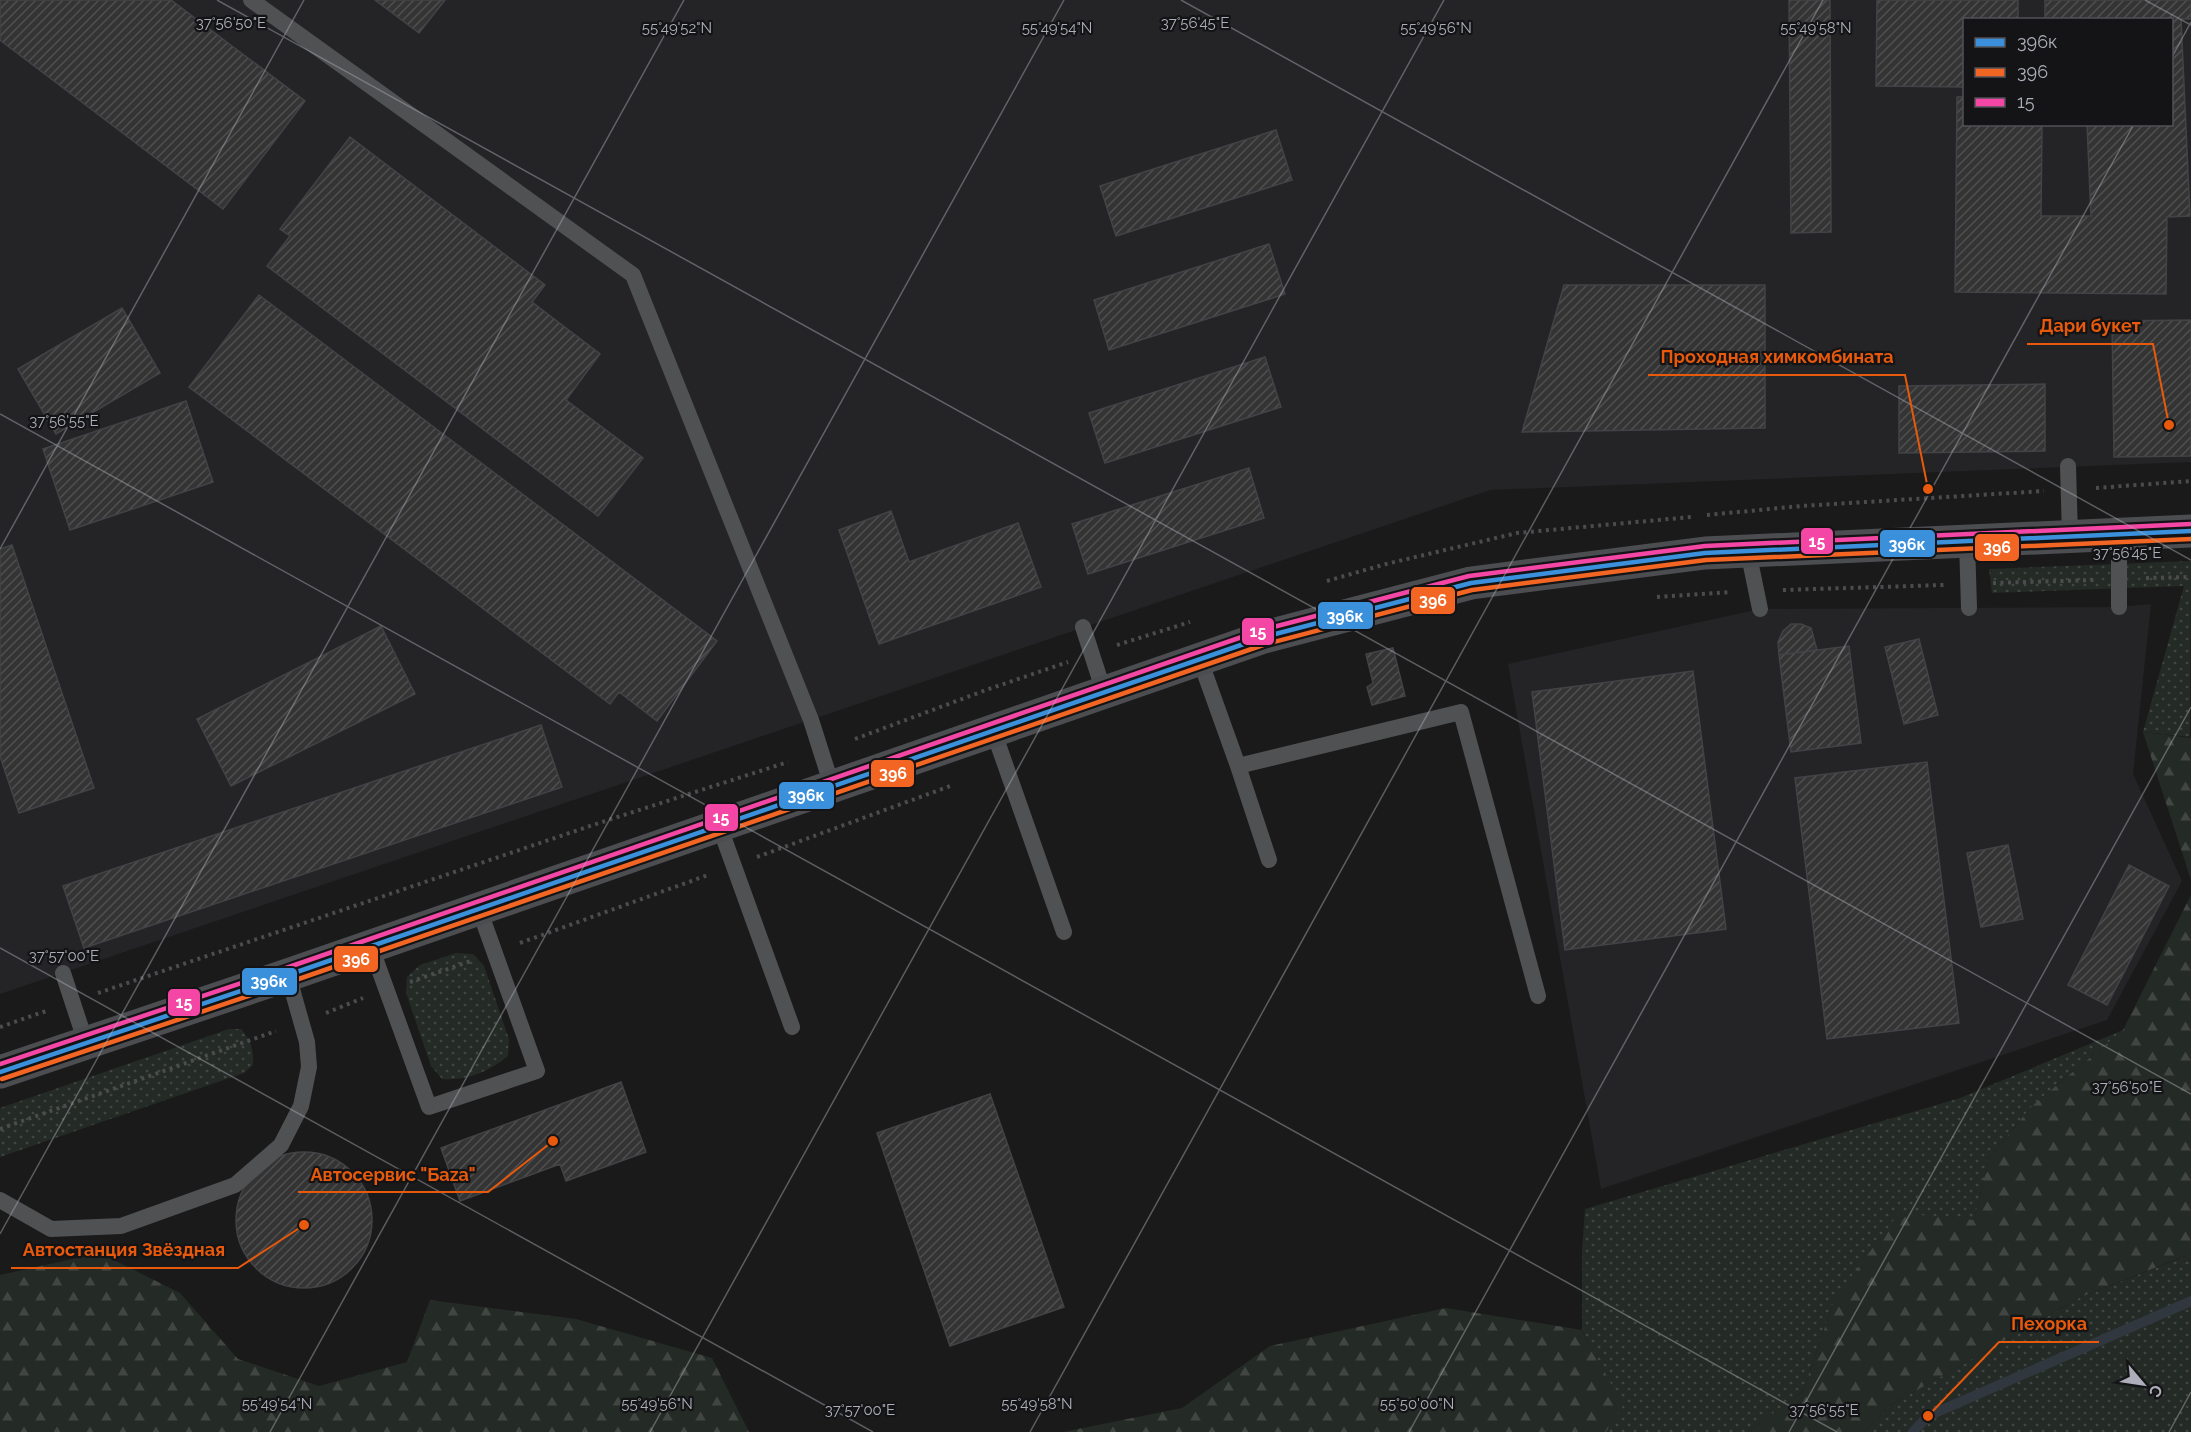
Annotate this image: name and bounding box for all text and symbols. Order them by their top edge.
text: 37°56'50"E [196,14,266,32]
text: 37°56'45"E [1161,14,1229,32]
legend [1963,18,2173,126]
text: 55°49'52"N [642,19,712,37]
text: 55°49'54"N [1022,19,1092,37]
text: 55°49'56"N [1400,19,1472,37]
text: 55°49'58"N [1780,19,1852,37]
text: 396к [2017,31,2057,52]
text: 396 [2017,61,2048,82]
text: 15 [2017,91,2035,112]
callout: Дари букет [2027,308,2153,344]
text: Дари букет [2039,315,2141,336]
callout: Проходная химкомбината [1648,339,1905,375]
text: Проходная химкомбината [1661,346,1893,367]
text: 37°56'55"E [29,412,99,430]
line badge: 15 [1800,527,1834,555]
line badge: 396к [1879,529,1936,558]
text: 15 [1809,532,1826,551]
line badge: 396 [1974,533,2020,562]
text: 396к [1888,535,1926,554]
text: 396 [1983,538,2011,557]
text: 37°56'45"E [2093,544,2161,562]
line badge: 396 [1410,586,1456,615]
text: 396 [1419,591,1447,610]
line badge: 396к [1317,601,1374,630]
text: 396к [1326,607,1364,626]
line badge: 15 [1241,617,1275,646]
text: 15 [1250,622,1267,641]
line badge: 396 [870,759,915,788]
text: 396 [879,764,907,783]
line badge: 396к [778,781,835,810]
text: 396к [787,786,825,805]
line badge: 15 [704,803,739,832]
text: 15 [713,808,730,827]
line badge: 396 [333,945,379,973]
text: 37°57'00"E [29,947,99,965]
text: 396 [342,950,370,969]
line badge: 396к [241,967,298,996]
text: 396к [250,972,288,991]
line badge: 15 [167,988,201,1017]
text: 15 [176,993,193,1012]
text: 37°56'50"E [2092,1078,2162,1096]
callout: Автосервис "Баzа" [298,1156,488,1192]
text: Автосервис "Баzа" [310,1164,476,1185]
callout: Автостанция Звёздная [11,1232,238,1268]
text: Автостанция Звёздная [23,1239,225,1260]
callout: Пехорка [1999,1306,2099,1342]
text: Пехорка [2011,1313,2087,1334]
north arrow [2113,1354,2173,1414]
text: С [2145,1382,2167,1400]
text: 55°49'54"N [242,1395,312,1413]
text: 55°49'56"N [621,1395,693,1413]
text: 55°49'58"N [1001,1395,1073,1413]
text: 55°50'00"N [1380,1395,1454,1413]
text: 37°57'00"E [825,1401,895,1419]
text: 37°56'55"E [1789,1401,1859,1419]

